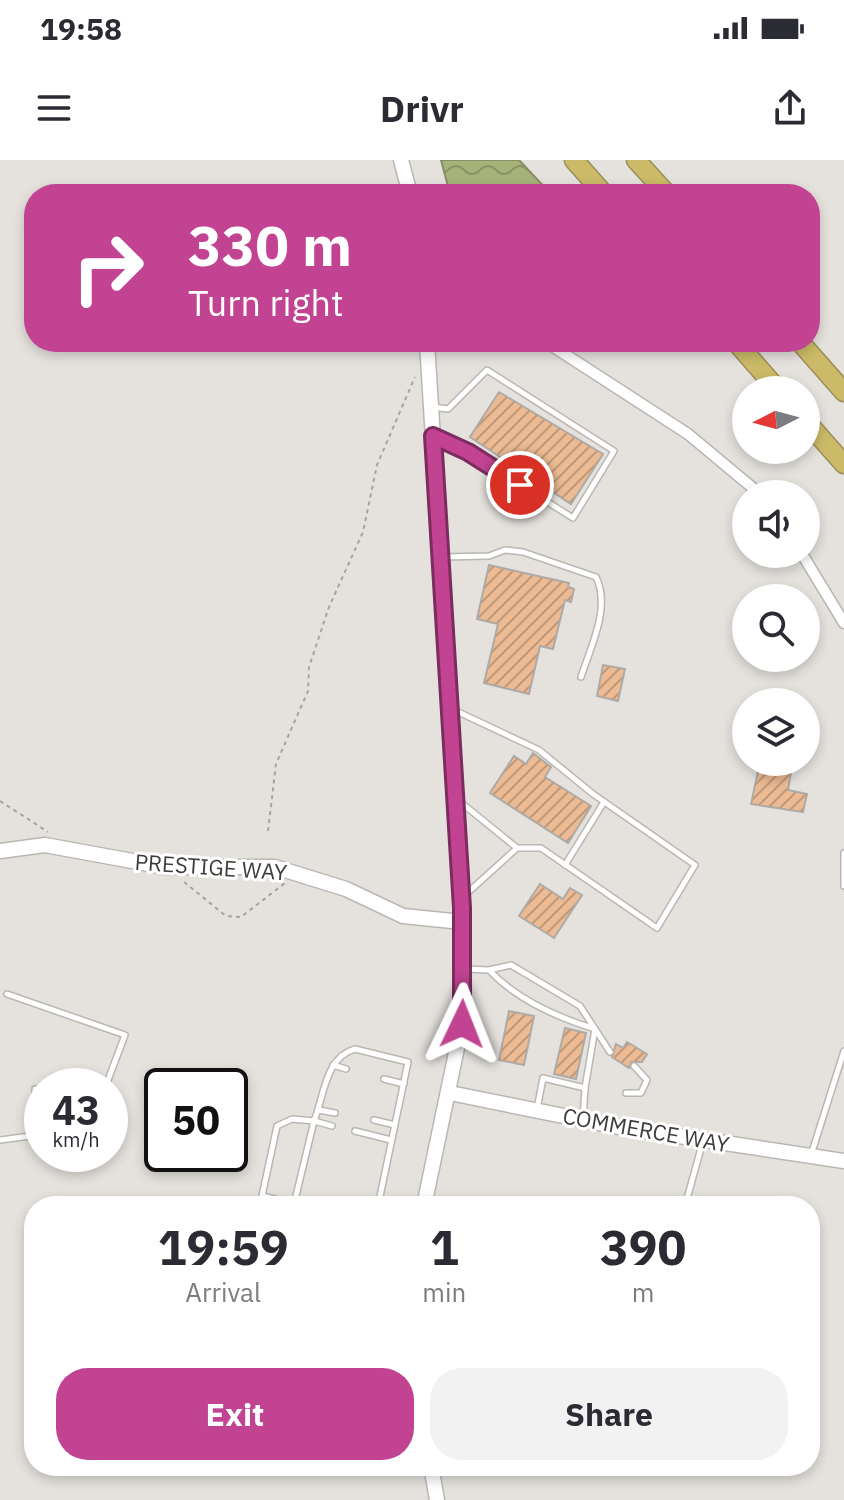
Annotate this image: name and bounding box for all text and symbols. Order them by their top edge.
text: 19:58 [40,9,122,48]
text: Drivr [380,85,464,132]
icon: menu [32,86,76,130]
icon: share [768,86,812,130]
text: 330 m [188,209,352,281]
icon: right [56,216,160,320]
text: Turn right [188,279,344,326]
north arrow [732,376,820,464]
map controls [732,376,820,776]
pin [486,451,554,519]
icon: arrive [498,463,542,507]
button: sound [732,480,820,568]
button: search [732,584,820,672]
button: layers [732,688,820,776]
street label: PRESTIGE WAY [134,847,288,886]
position arrow [420,982,504,1066]
speed limit sign: 50 [144,1068,248,1172]
text: 43 [52,1084,100,1136]
street label: COMMERCE WAY [561,1101,732,1158]
text: km/h [52,1126,100,1153]
text: 19:59 [158,1216,289,1278]
text: 1 [430,1216,459,1278]
text: 390 [600,1216,686,1278]
text: Arrival [185,1275,261,1309]
text: min [422,1275,466,1309]
text: m [632,1275,654,1309]
button: Exit [56,1368,414,1460]
button: Share [430,1368,788,1460]

